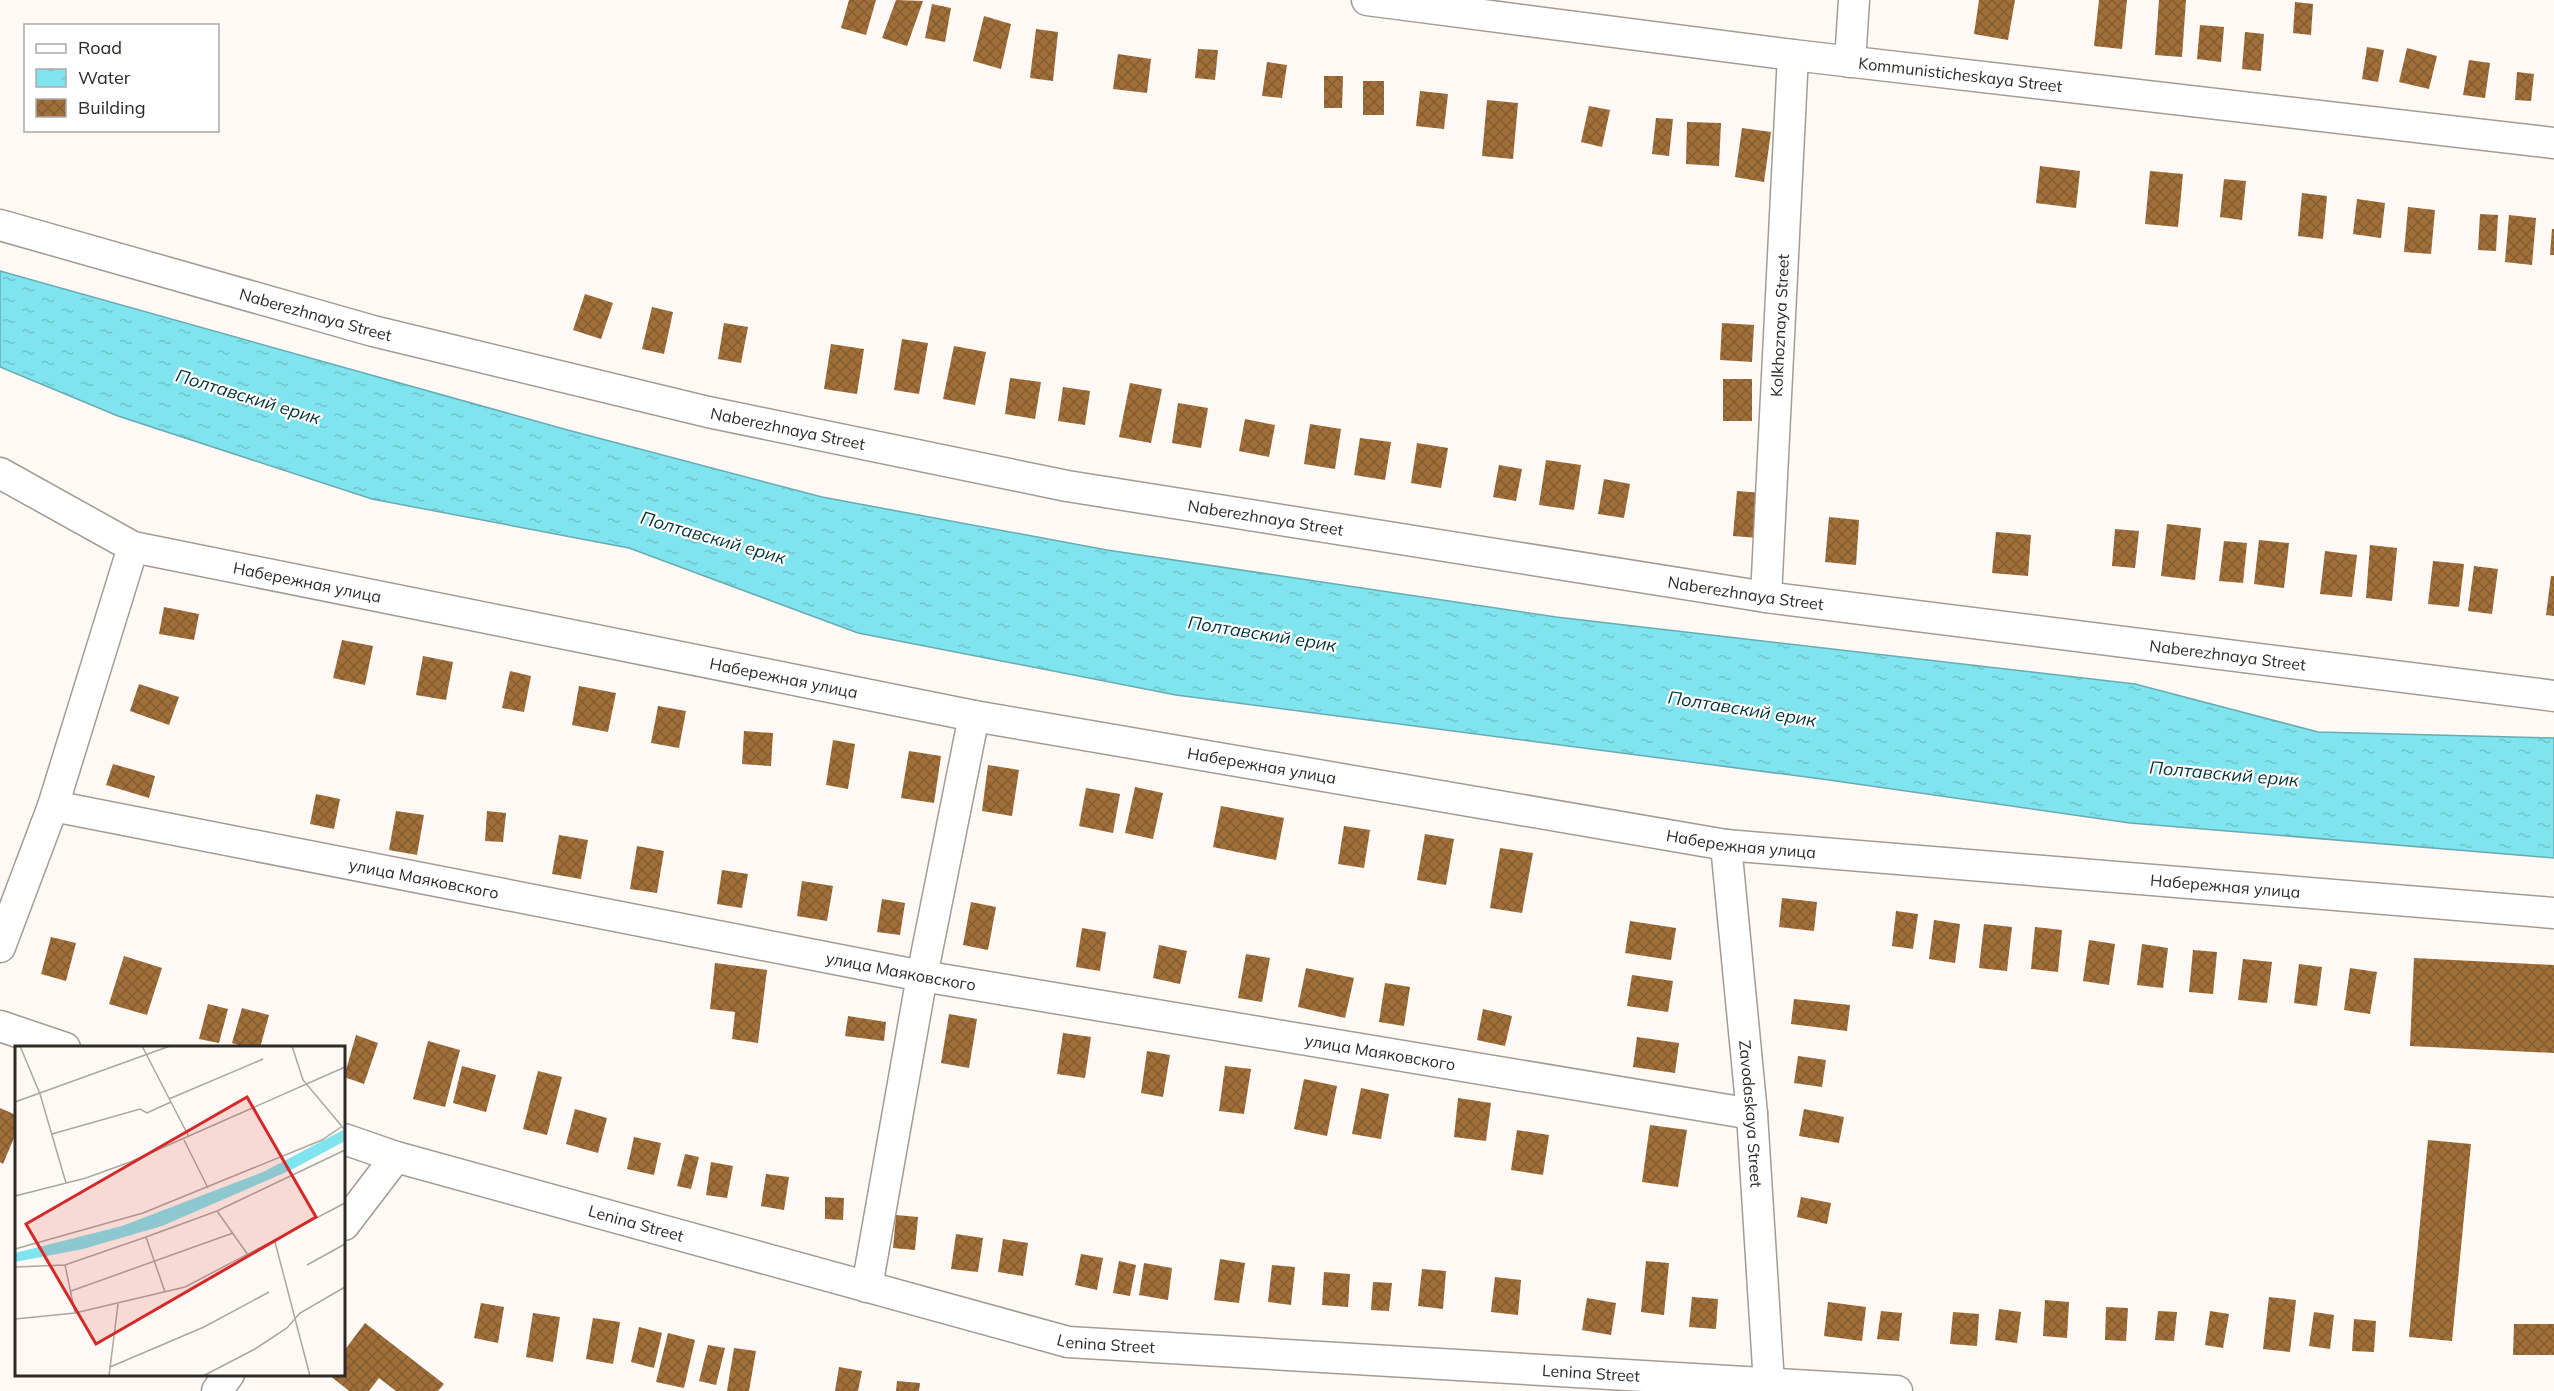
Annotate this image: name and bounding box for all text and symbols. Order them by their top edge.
legend [24,24,219,132]
text: Road [78,36,122,59]
street label: Kommunisticheskaya Street [1857,53,2064,96]
text: Water [78,66,131,89]
text: Building [78,96,146,119]
street label: Kolkhoznaya Street [1766,253,1793,397]
street label: Naberezhnaya Street [237,284,394,345]
water label: Полтавский ерик [173,364,324,430]
street label: Naberezhnaya Street [709,403,867,454]
street label: Naberezhnaya Street [1186,495,1345,540]
water label: Полтавский ерик [638,506,789,569]
street label: Набережная улица [231,557,383,607]
street label: Naberezhnaya Street [1666,572,1825,614]
water label: Полтавский ерик [1186,610,1338,657]
street label: Naberezhnaya Street [2148,635,2307,675]
street label: Набережная улица [708,653,860,702]
water label: Полтавский ерик [1666,685,1818,732]
street label: Набережная улица [1186,743,1338,788]
water label: Полтавский ерик [2148,756,2300,792]
street label: Набережная улица [1665,825,1817,862]
street label: улица Маяковского [347,854,501,903]
street label: Набережная улица [2149,870,2301,902]
street label: улица Маяковского [824,947,978,995]
street label: улица Маяковского [1303,1030,1457,1075]
street label: Zavodaskaya Street [1735,1039,1767,1189]
inset map [15,1046,345,1376]
street label: Lenina Street [586,1200,686,1246]
street label: Lenina Street [1055,1329,1156,1357]
street label: Lenina Street [1542,1360,1641,1386]

